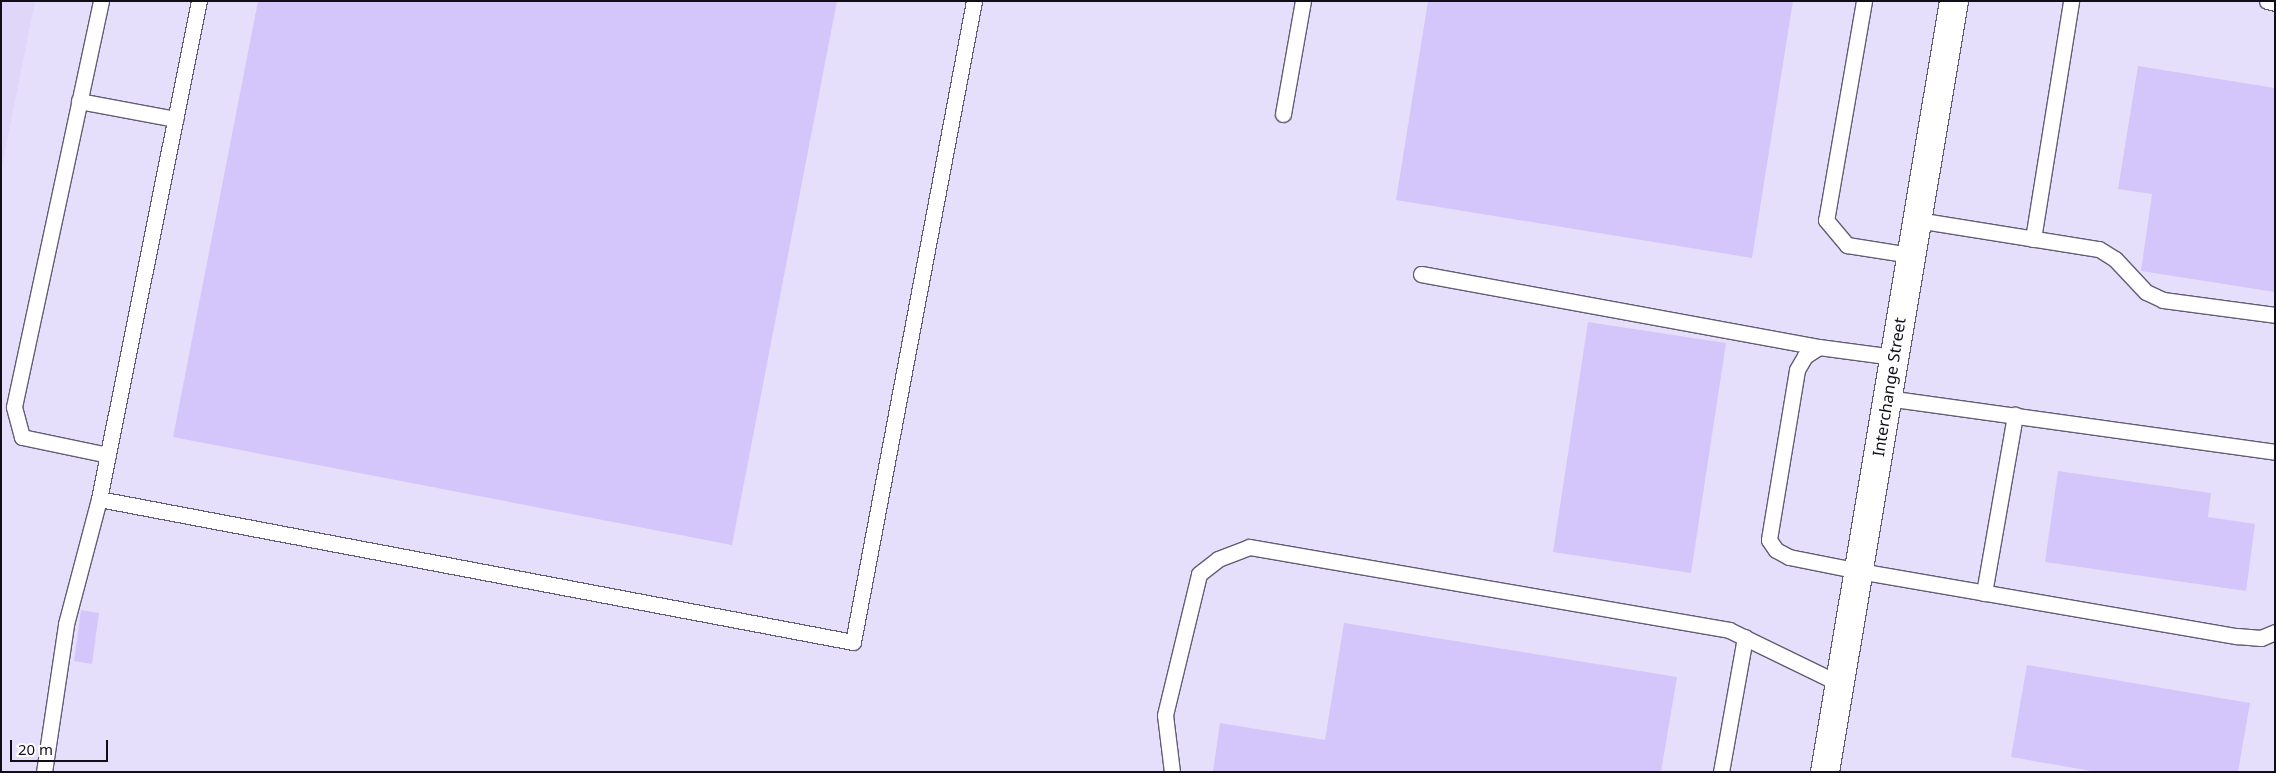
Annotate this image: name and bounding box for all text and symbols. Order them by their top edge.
street label: Interchange Street [1869,316,1909,458]
scale bar [12,730,110,762]
text: 20 m [18,739,53,759]

